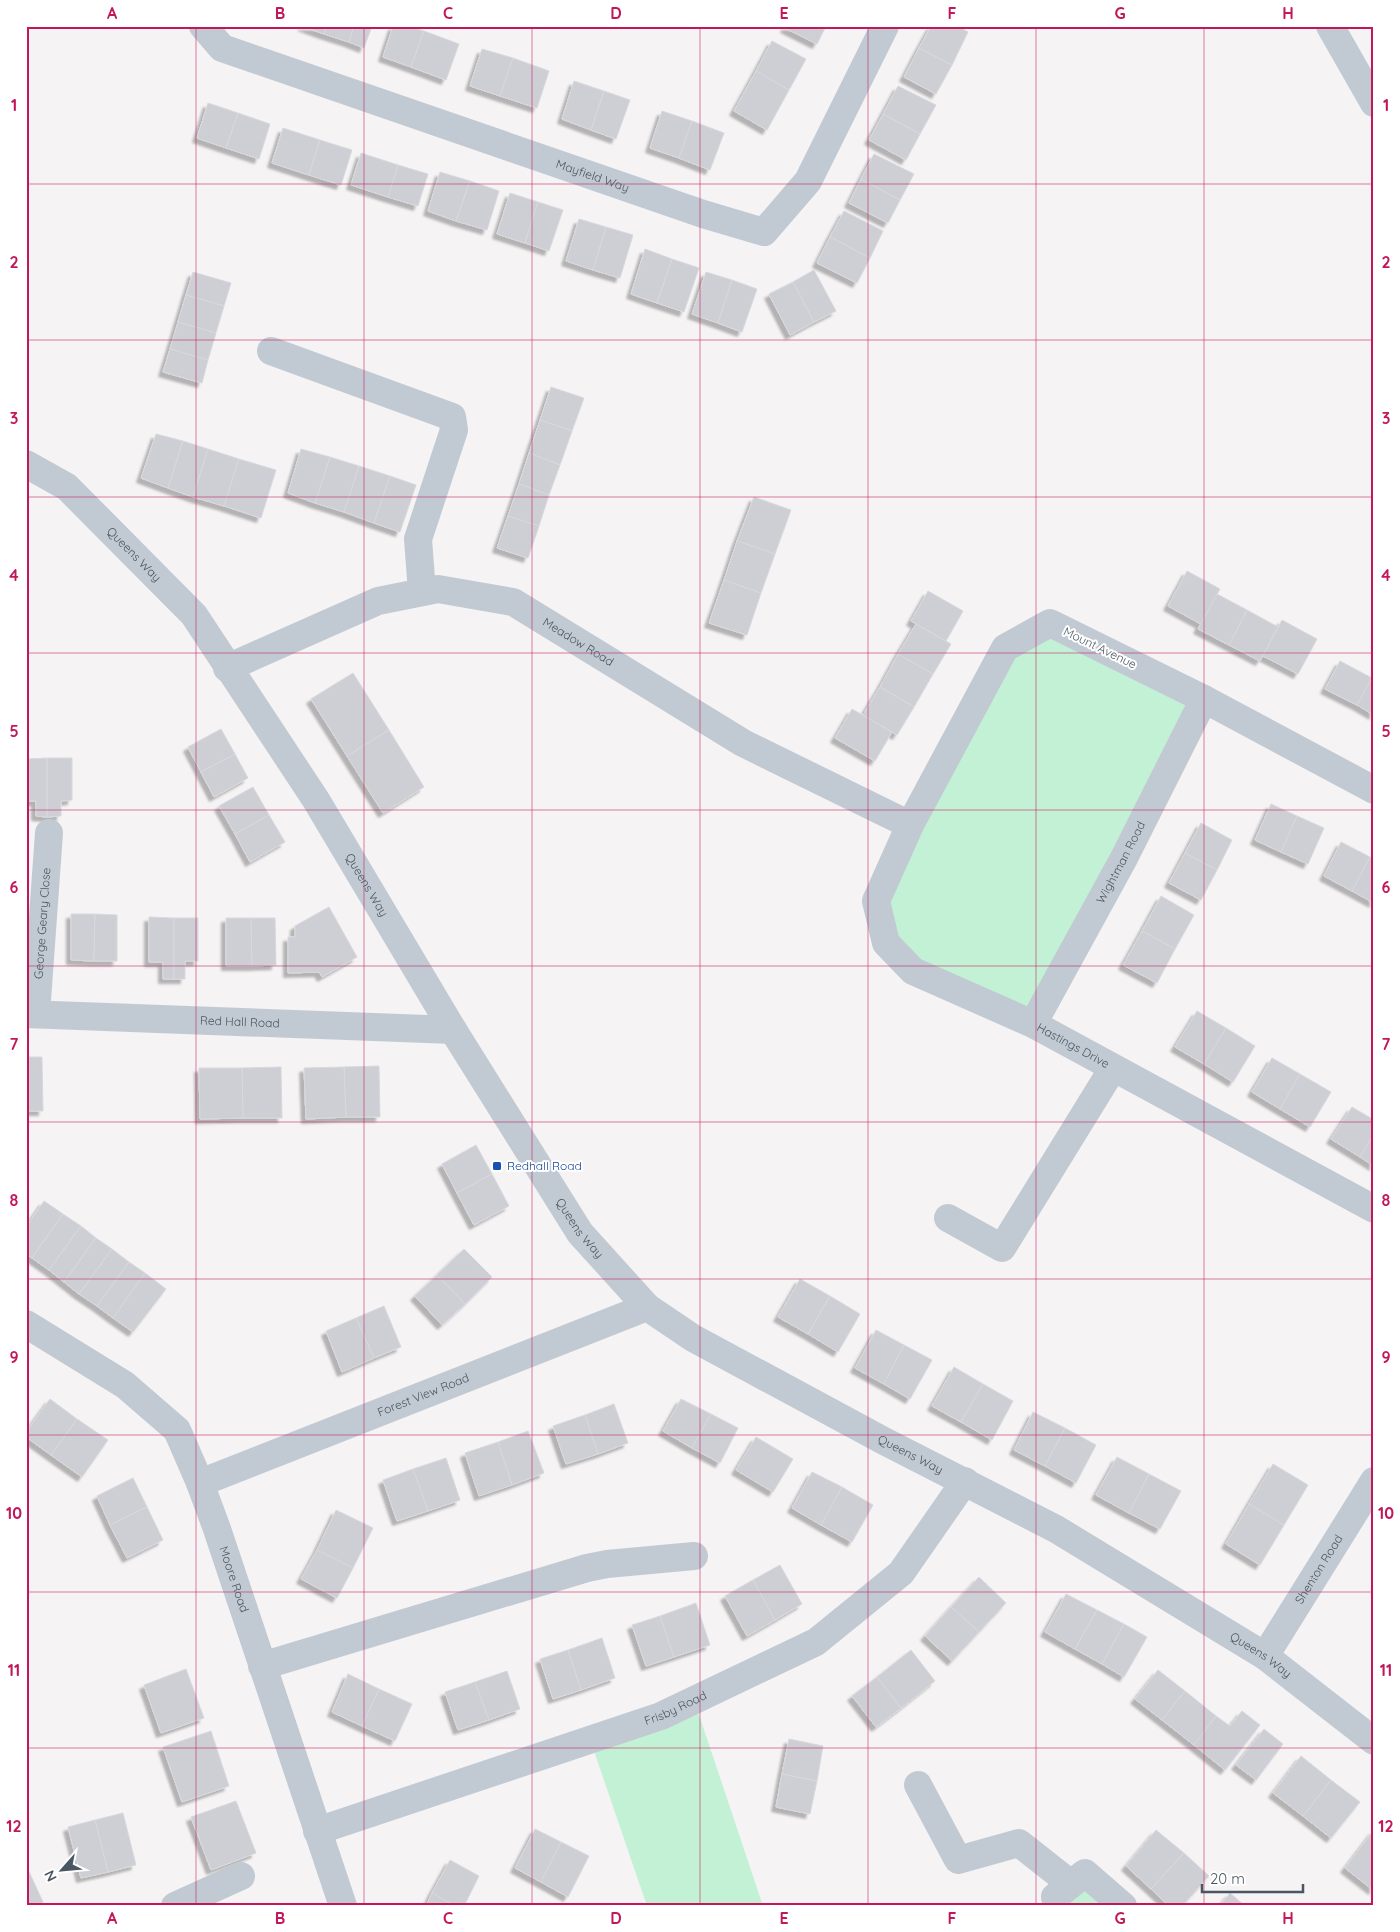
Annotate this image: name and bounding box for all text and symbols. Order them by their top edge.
text: A [107,3,118,23]
text: B [275,3,285,23]
text: C [443,3,453,23]
text: D [610,3,622,23]
text: E [779,3,789,23]
text: F [948,3,957,23]
text: G [1114,3,1126,23]
text: H [1282,3,1294,23]
text: 1 [11,95,17,115]
text: 1 [1383,95,1389,115]
street label: Mayfield Way [554,156,631,195]
text: 2 [9,252,19,272]
text: 2 [1381,252,1391,272]
text: 3 [10,408,18,428]
text: 3 [1382,408,1390,428]
street label: Queens Way [104,524,165,585]
text: 4 [9,565,19,585]
text: 4 [1381,565,1391,585]
street label: Meadow Road [540,614,617,669]
street label: Mount Avenue [1061,623,1139,672]
text: 5 [9,721,19,741]
text: 5 [1381,721,1391,741]
street label: Wightman Road [1093,819,1148,906]
street label: Queens Way [342,850,392,919]
street label: George Geary Close [31,867,54,979]
text: 6 [10,877,19,897]
text: 6 [1382,877,1391,897]
street label: Red Hall Road [200,1013,280,1031]
street label: Hastings Drive [1034,1020,1112,1071]
text: 7 [10,1034,19,1054]
text: 7 [1382,1034,1391,1054]
place label: Redhall Road [507,1158,582,1173]
marker: Redhall Road [491,1160,503,1172]
text: 8 [10,1190,19,1210]
text: 8 [1382,1190,1391,1210]
street label: Queens Way [553,1195,607,1261]
text: 9 [9,1347,19,1367]
text: 9 [1381,1347,1391,1367]
street label: Forest View Road [375,1370,471,1419]
street label: Queens Way [875,1431,946,1477]
text: 10 [6,1503,22,1523]
text: 10 [1378,1503,1394,1523]
street label: Shenton Road [1291,1532,1346,1606]
street label: Moore Road [216,1544,252,1614]
street label: Queens Way [1227,1629,1295,1681]
text: 11 [8,1660,20,1680]
text: 11 [1380,1660,1392,1680]
street label: Frisby Road [642,1687,709,1728]
text: 12 [6,1816,22,1836]
text: 12 [1378,1816,1394,1836]
north arrow [38,1844,88,1894]
scale bar [1202,1862,1304,1894]
text: N [40,1867,61,1885]
text: 20 m [1210,1869,1245,1888]
text: A [107,1908,118,1928]
text: B [275,1908,285,1928]
text: C [443,1908,453,1928]
text: D [610,1908,622,1928]
text: E [779,1908,789,1928]
text: F [948,1908,957,1928]
text: G [1114,1908,1126,1928]
text: H [1282,1908,1294,1928]

